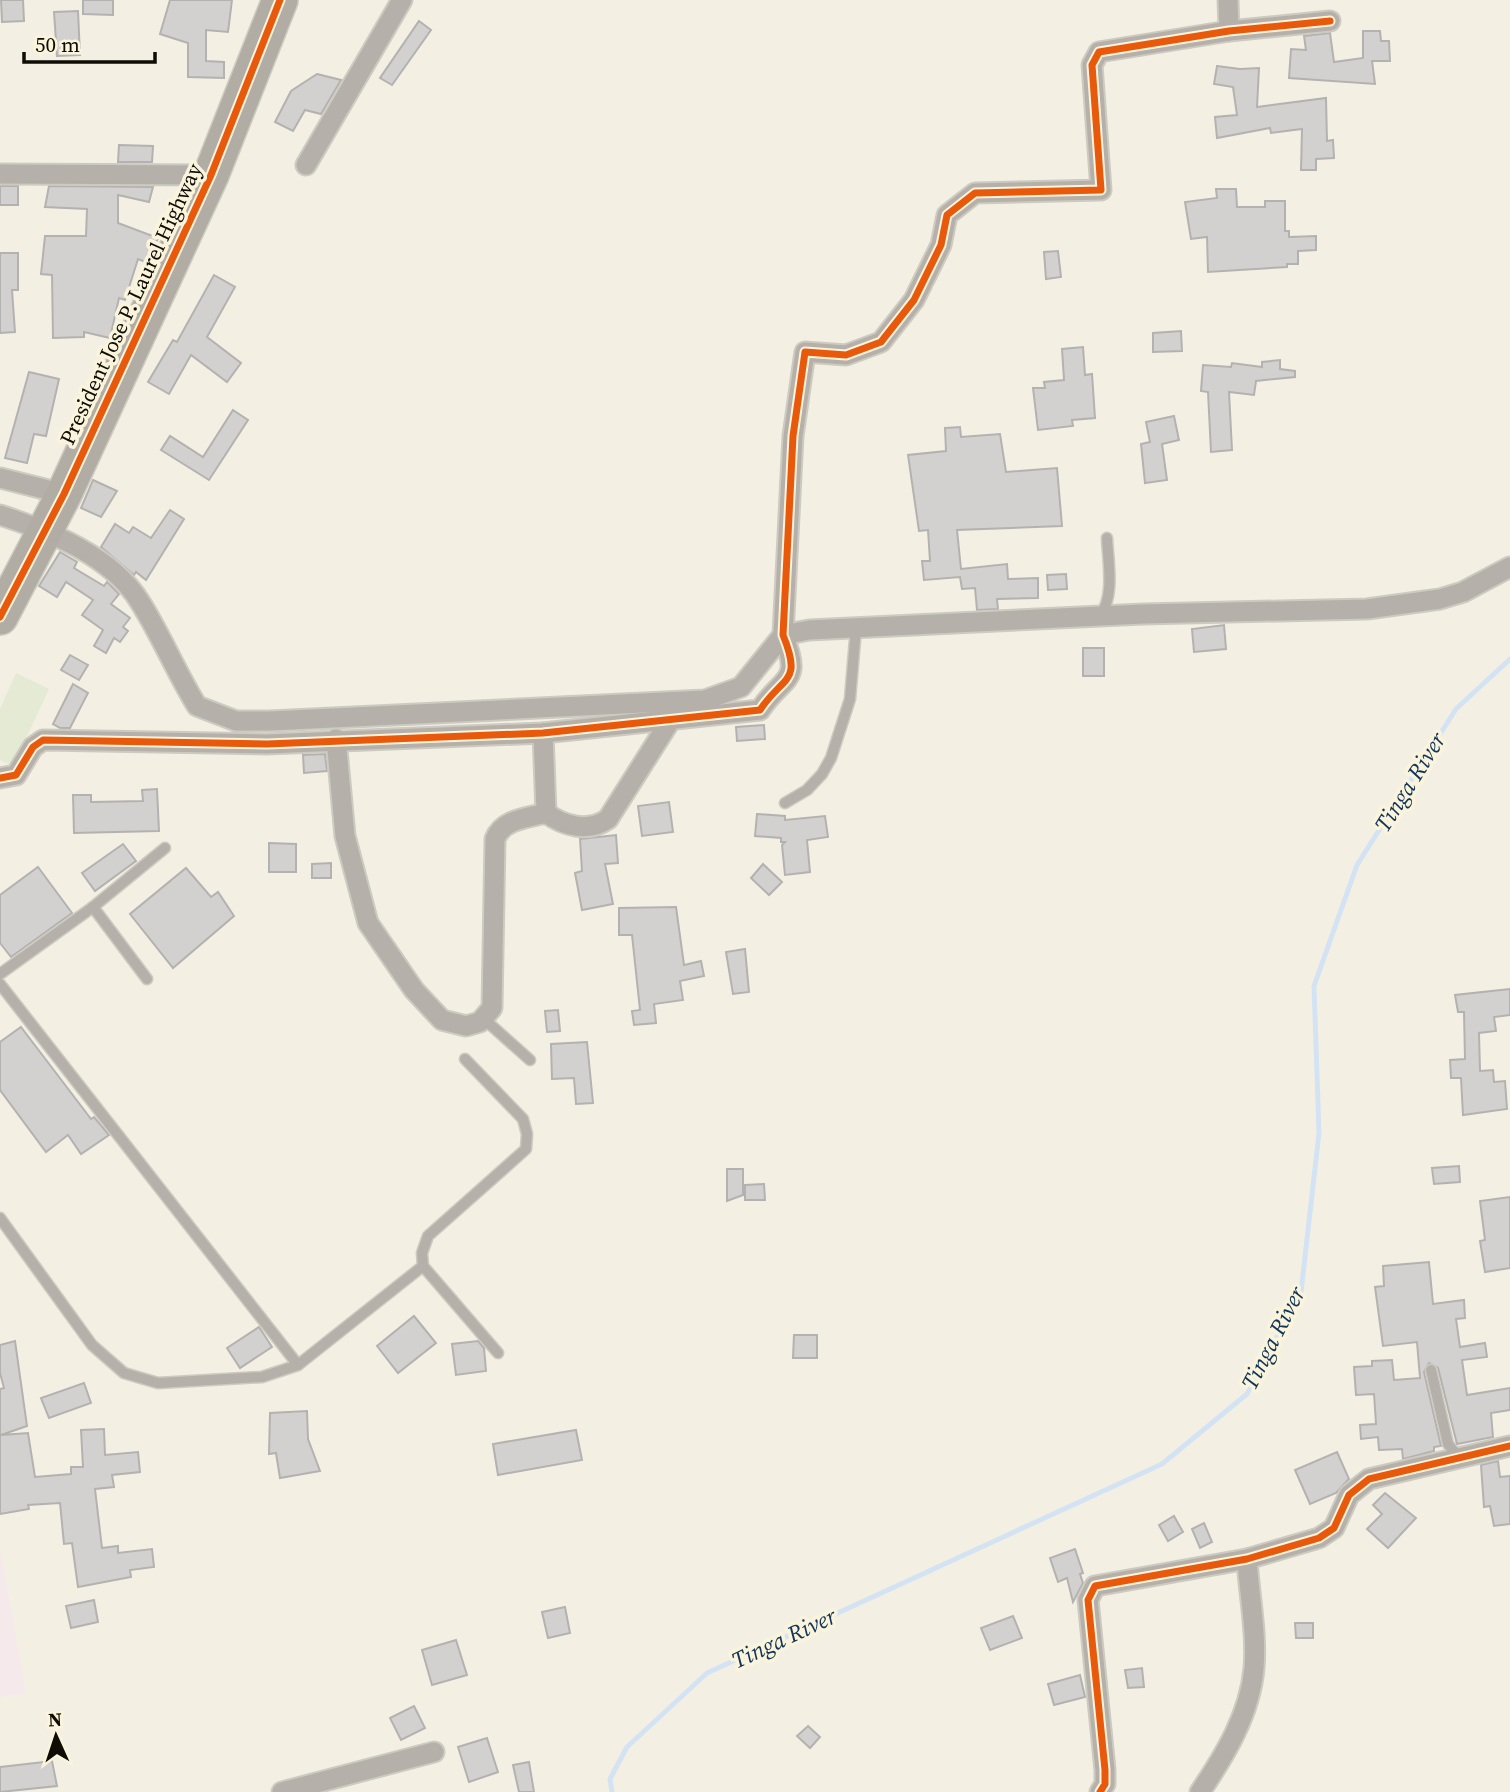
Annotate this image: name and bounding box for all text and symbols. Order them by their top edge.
scale bar [24,21,156,65]
text: 50 m [35,30,80,59]
street label: President Jose P. Laurel Highway [52,158,209,449]
water label: Tinga River [1367,725,1454,838]
water label: Tinga River [1233,1280,1313,1395]
water label: Tinga River [726,1599,842,1676]
north arrow [21,1701,91,1771]
text: N [48,1706,63,1732]

